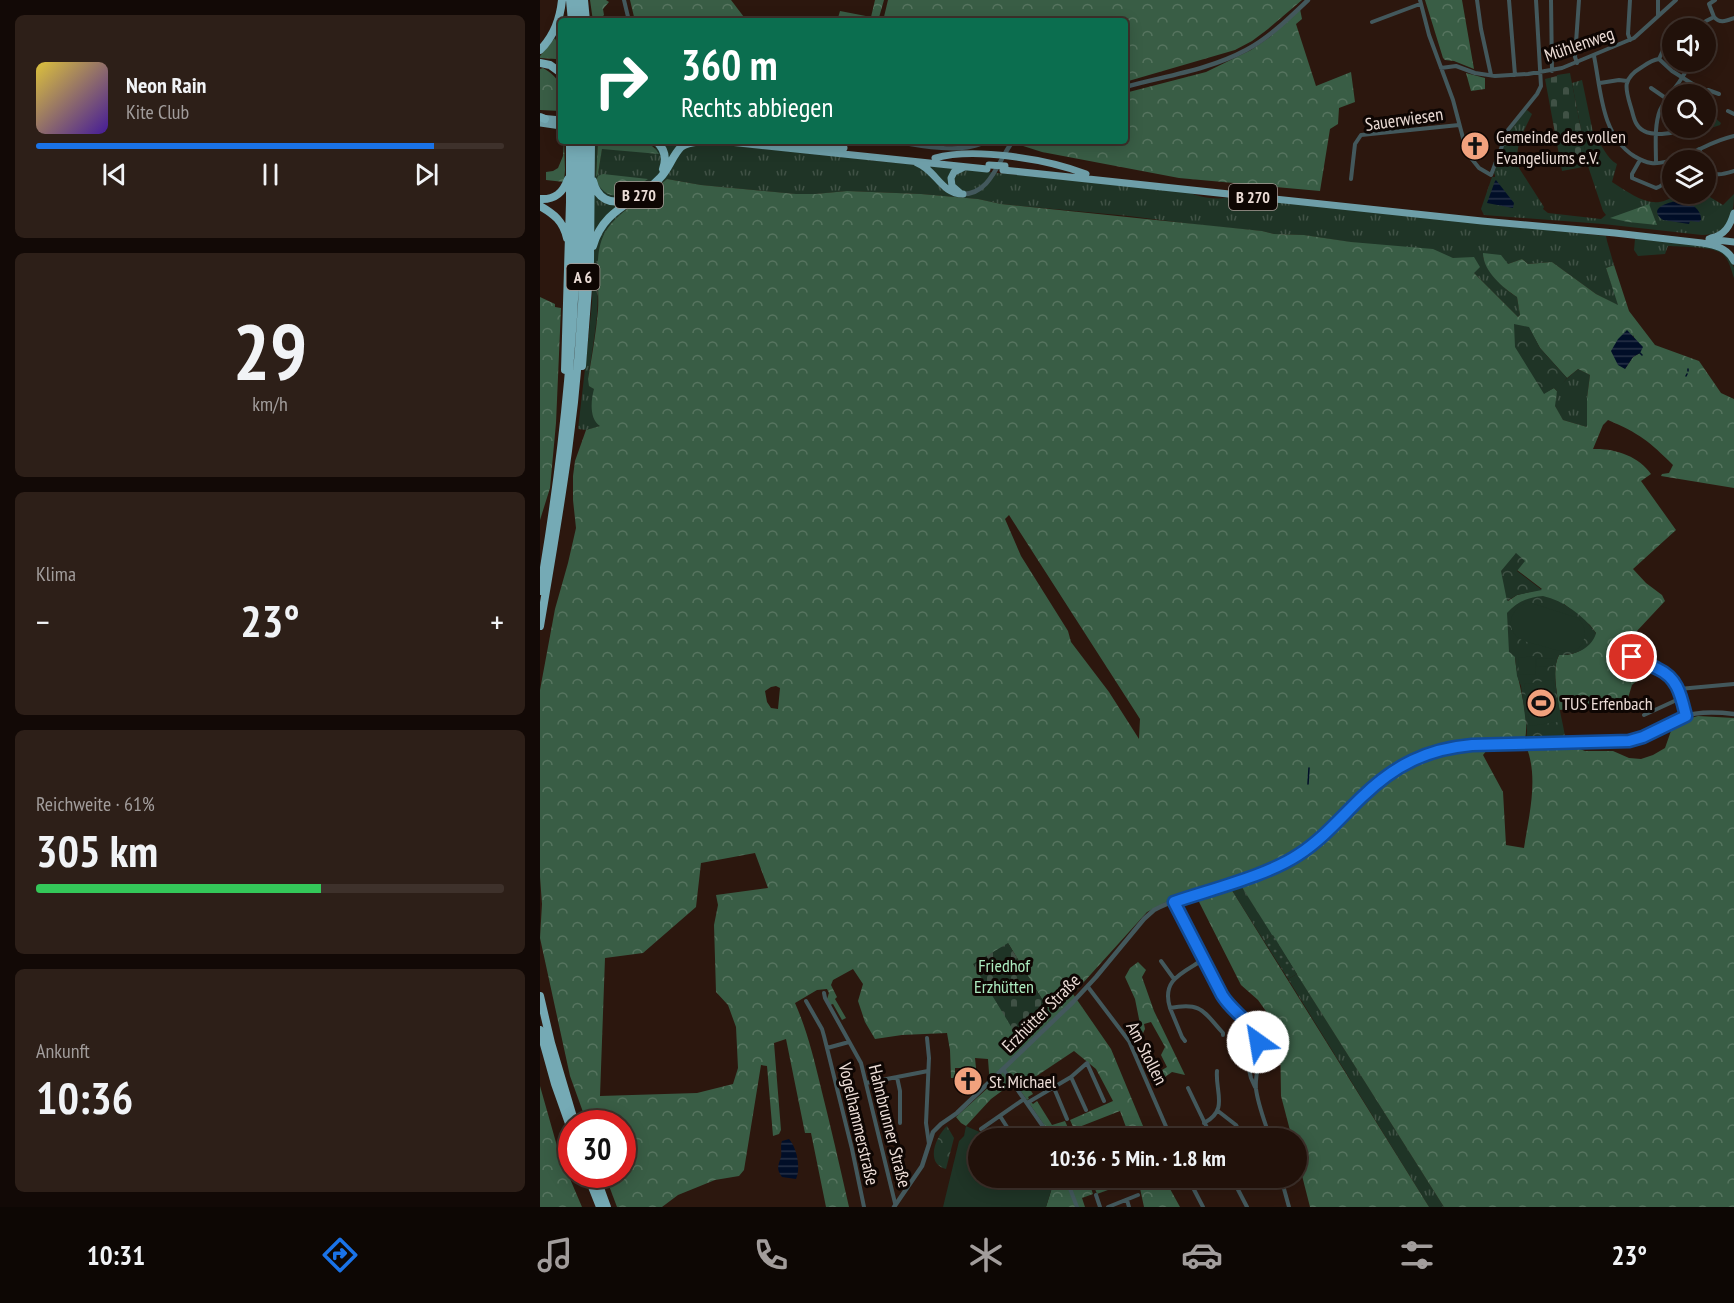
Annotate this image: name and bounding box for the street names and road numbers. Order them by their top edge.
street label: Mühlenweg [1541,21,1617,67]
street label: Sauerwiesen [1364,102,1444,136]
road number: B 270 [615,182,663,208]
road number: B 270 [1229,184,1277,210]
road number: A 6 [566,264,600,290]
street label: Erzhütter Straße [997,969,1085,1057]
street label: Am Stollen [1121,1017,1173,1089]
street label: Vogelhammerstraße [834,1060,884,1187]
street label: Hahnbrunner Straße [864,1062,916,1190]

